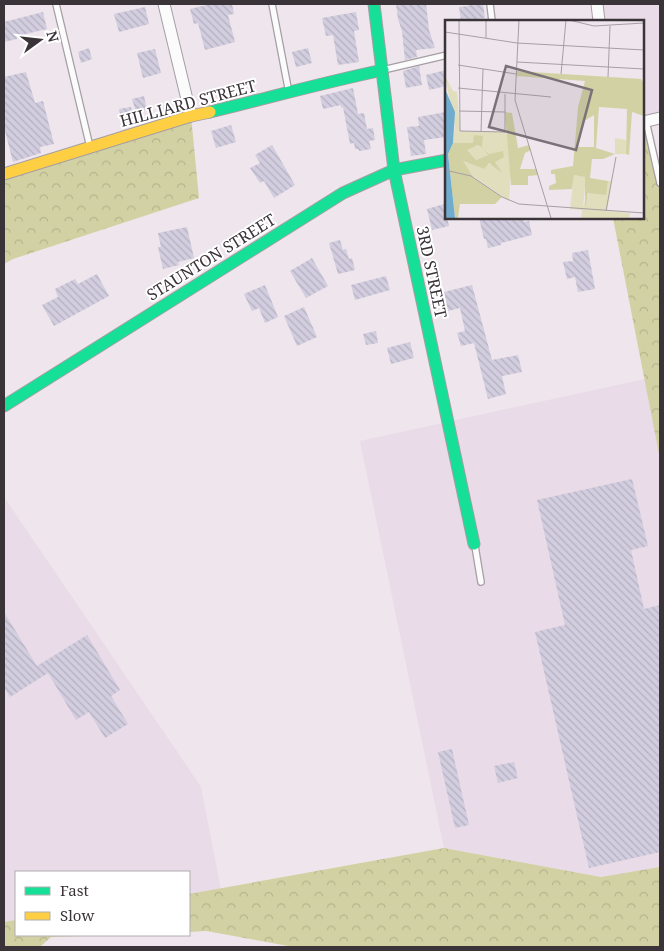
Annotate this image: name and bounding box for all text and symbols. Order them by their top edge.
north arrow [15,15,65,65]
inset map [445,20,644,219]
text: N [42,29,64,44]
street label: HILLIARD STREET [117,74,259,132]
street label: STAUNTON STREET [142,208,280,306]
street label: 3RD STREET [412,224,453,320]
legend [15,871,190,936]
text: Fast [60,880,89,900]
text: Slow [60,905,94,925]

